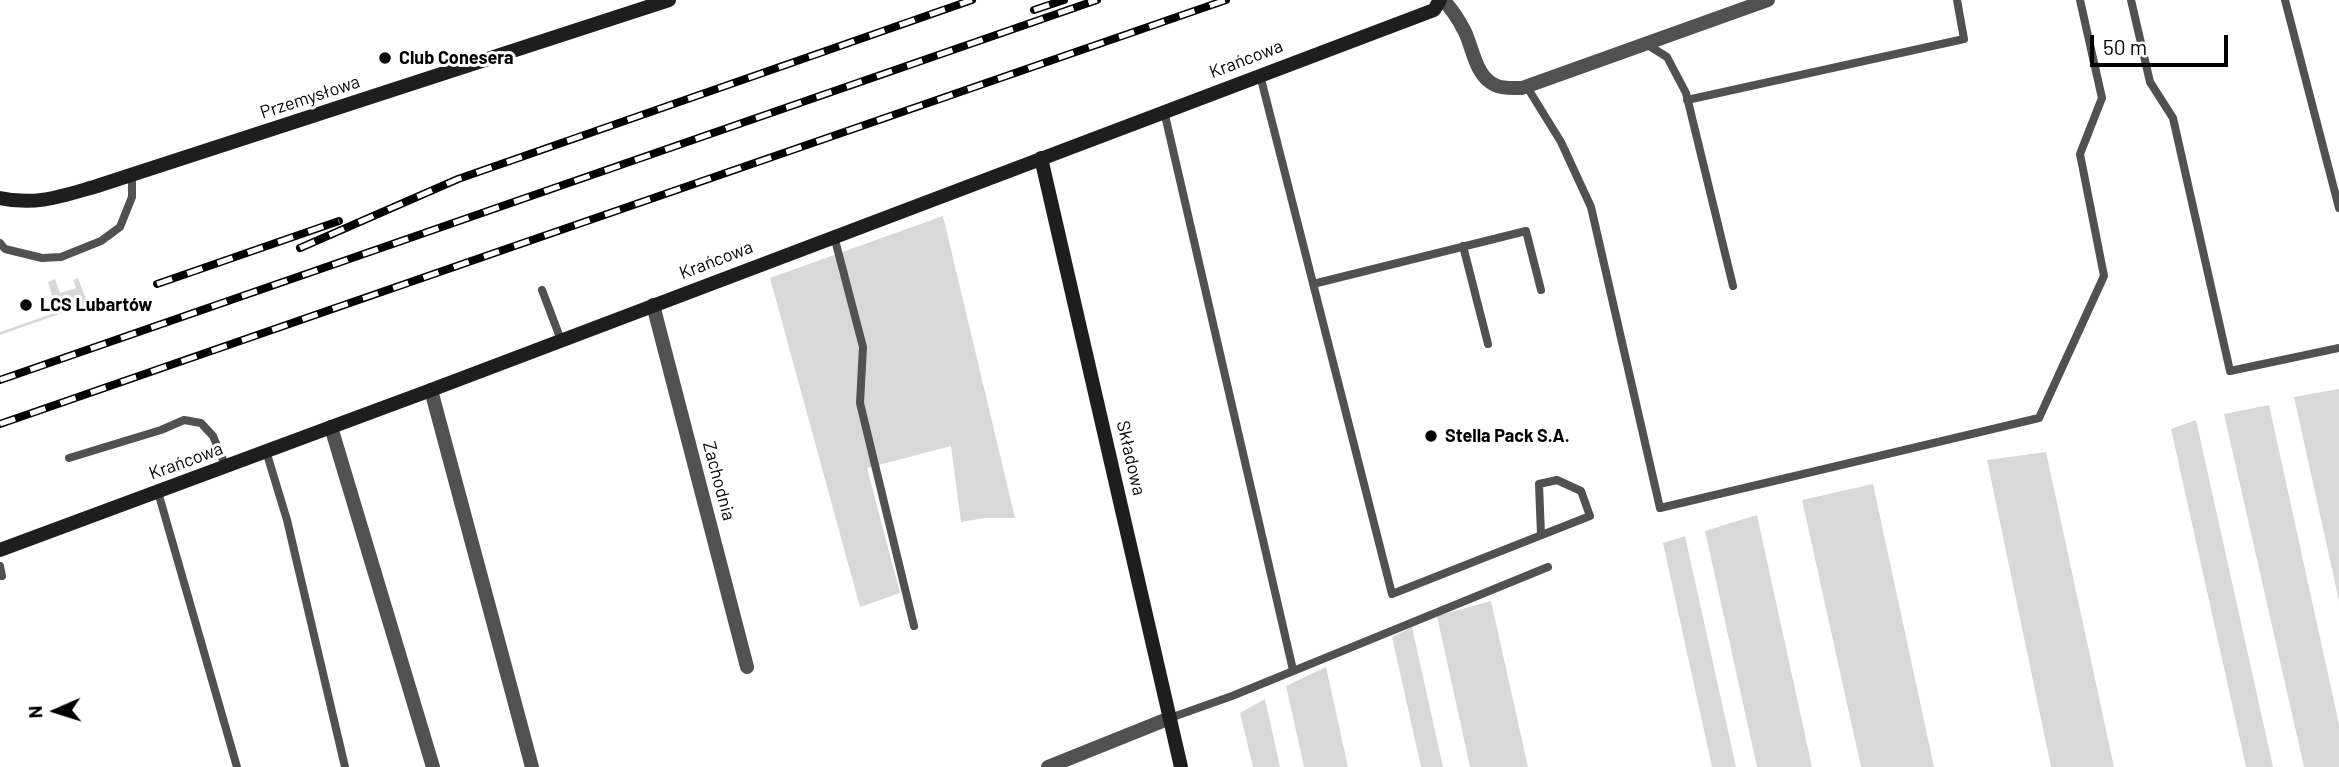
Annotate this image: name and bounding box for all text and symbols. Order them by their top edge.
scale bar [2094,21,2232,65]
text: 50 m [2103,34,2147,59]
street label: Krańcowa [1206,35,1286,83]
place label: Club Conesera [399,47,514,69]
marker: Club Conesera [377,50,393,66]
street label: Przemysłowa [257,71,363,123]
street label: Krańcowa [676,236,756,284]
place label: LCS Lubartów [40,294,152,316]
marker: LCS Lubartów [18,297,34,313]
street label: Składowa [1112,418,1150,498]
place label: Stella Pack S.A. [1445,425,1570,447]
marker: Stella Pack S.A. [1423,428,1439,444]
street label: Krańcowa [146,438,226,484]
street label: Zachodnia [698,439,740,523]
north arrow [21,676,91,746]
text: N [23,705,46,719]

